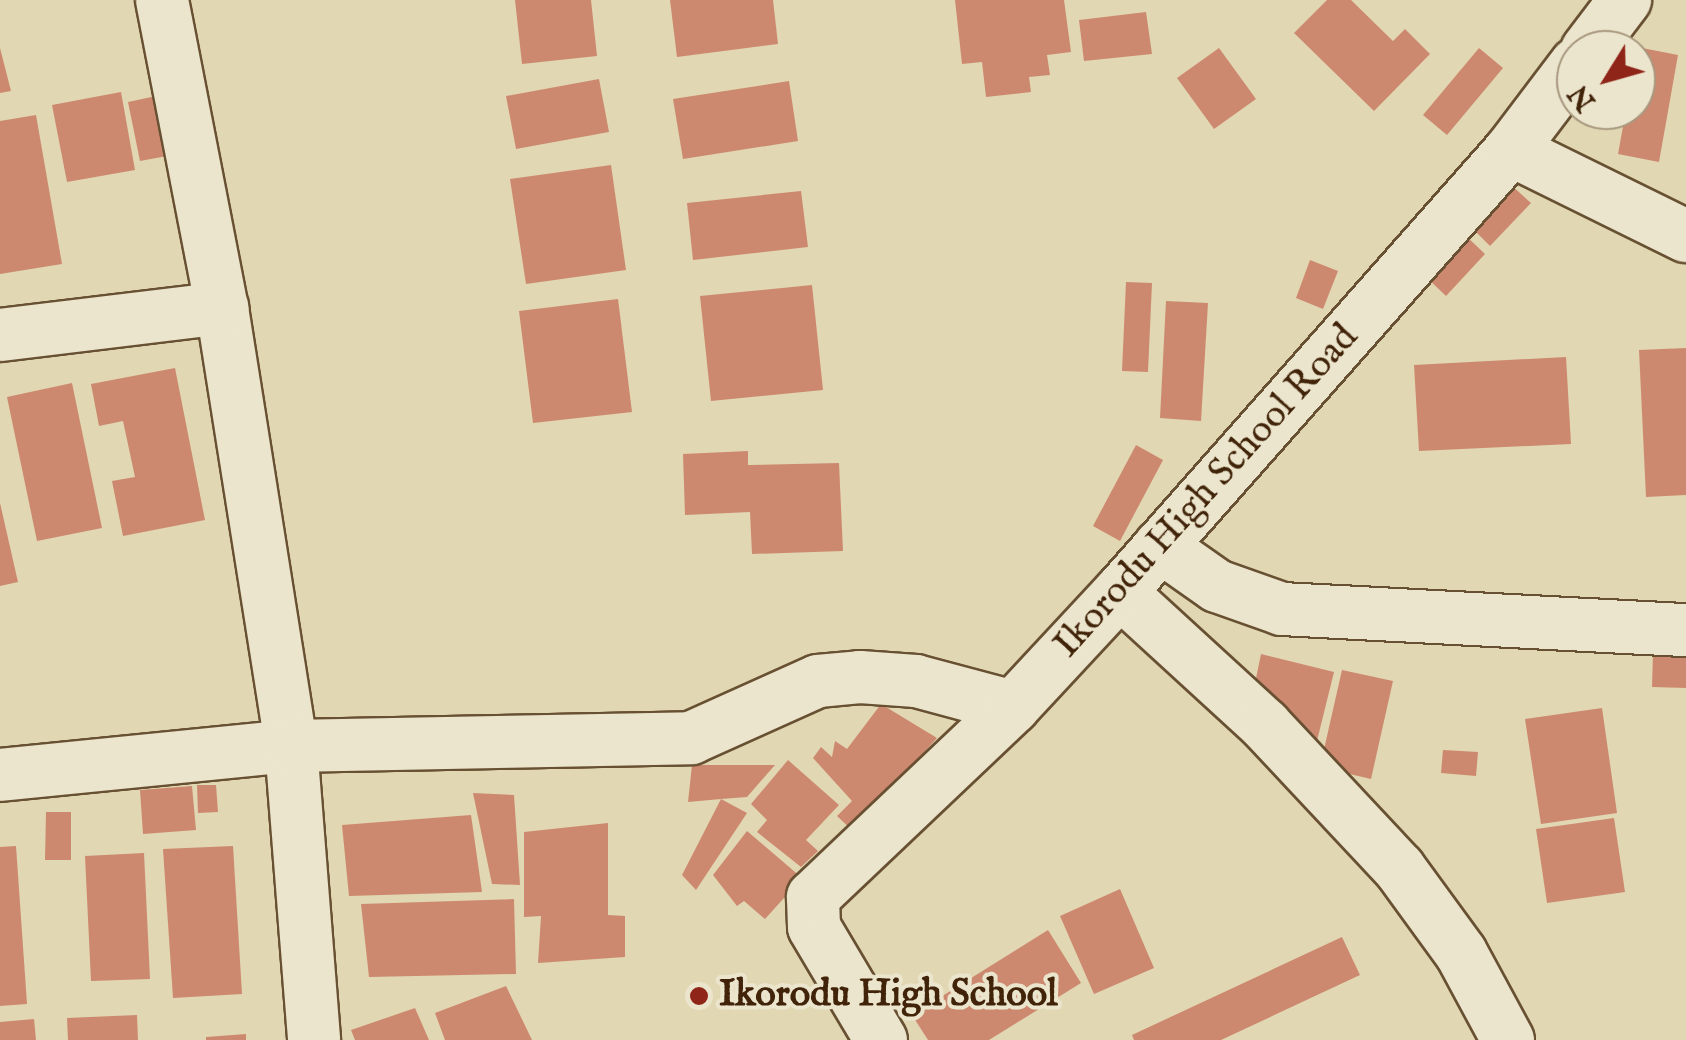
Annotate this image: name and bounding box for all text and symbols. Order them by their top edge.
north arrow [1556,30,1656,130]
text: N [1562,77,1605,117]
street label: Ikorodu High School Road [1045,316,1369,668]
place label: Ikorodu High School [719,973,1057,1019]
marker: Ikorodu High School [688,985,710,1007]

